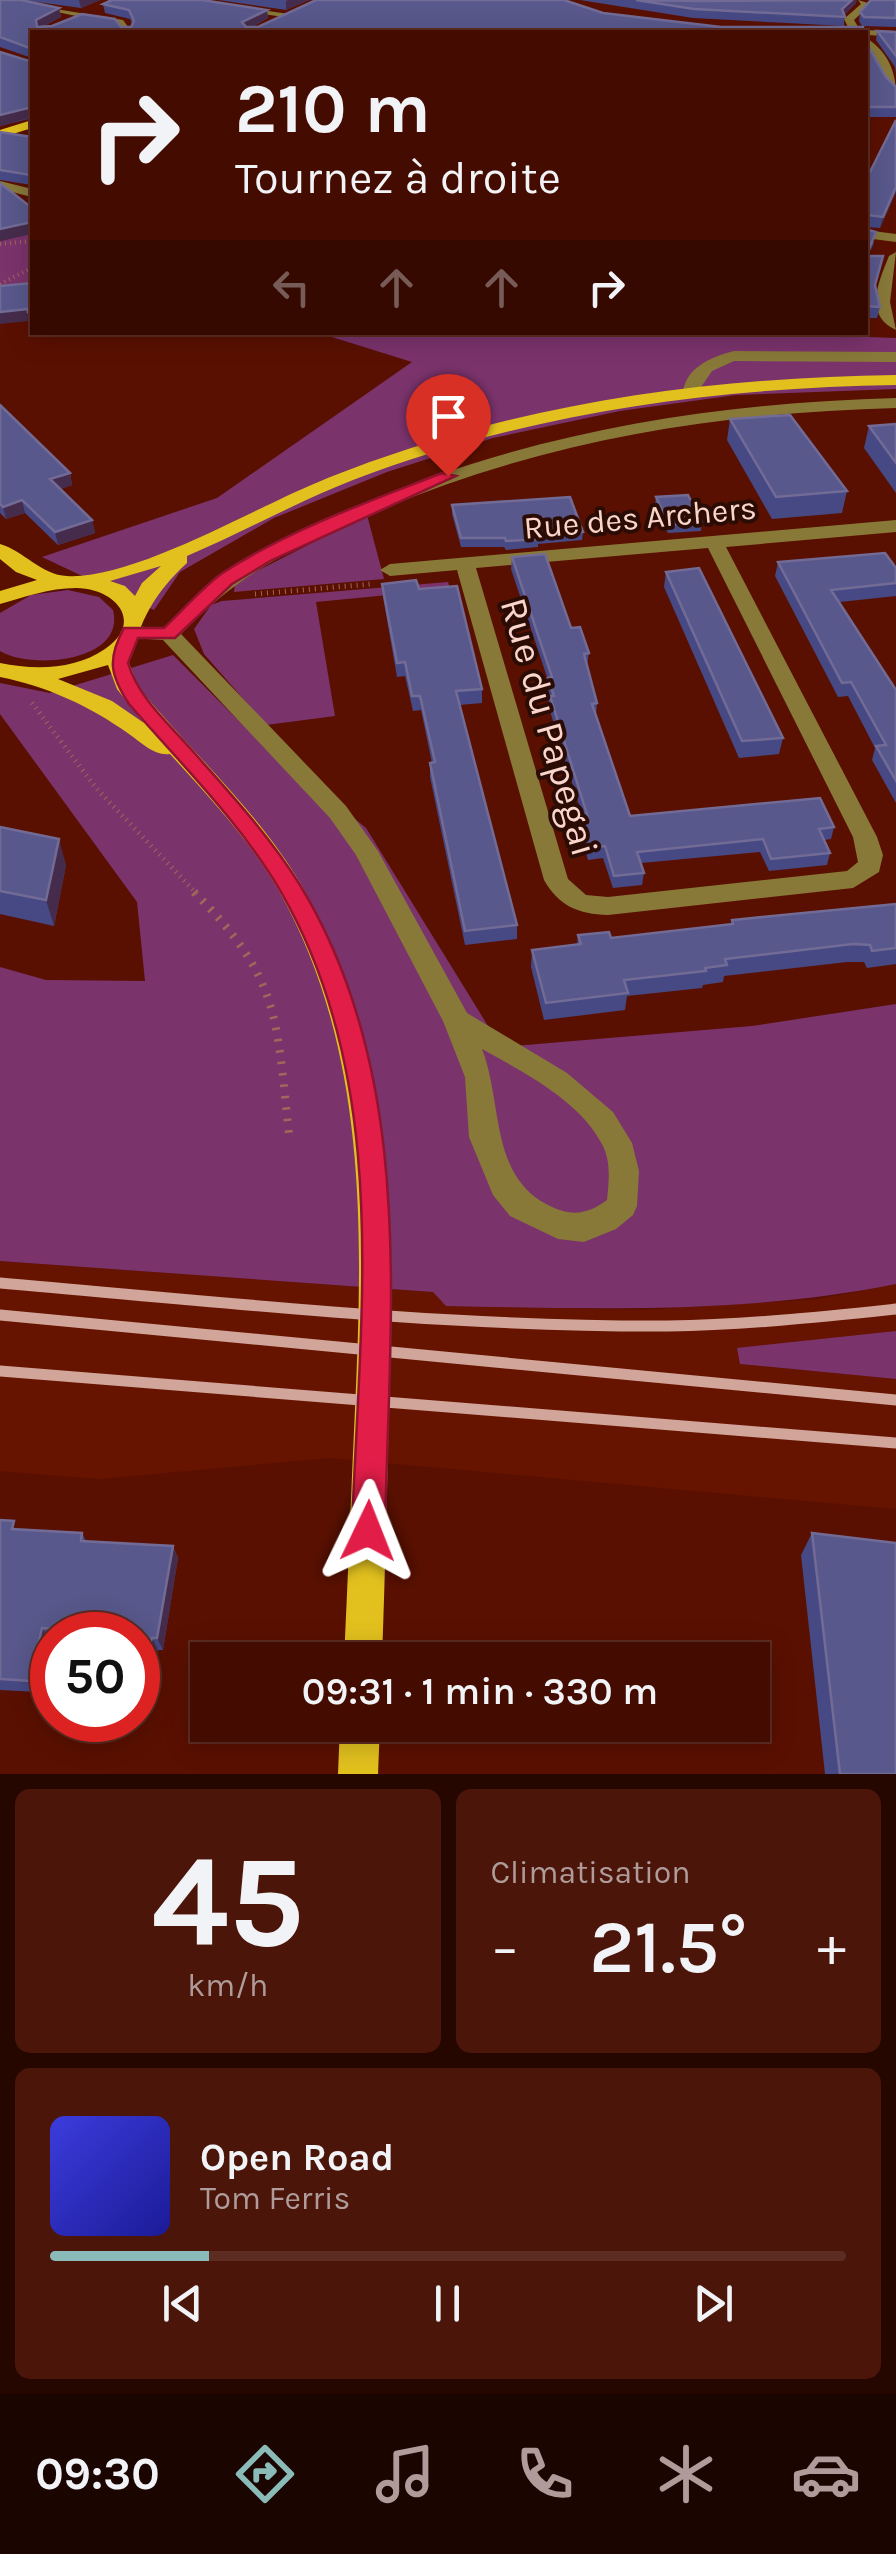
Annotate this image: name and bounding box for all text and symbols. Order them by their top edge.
text: 210 m [235,68,431,150]
icon: right [70,70,200,200]
text: Tournez à droite [235,152,561,204]
icon: left [264,260,319,315]
icon: ahead [369,260,424,315]
icon: ahead [474,260,529,315]
icon: right [579,260,634,315]
pin [406,374,491,477]
icon: arrive [421,389,476,444]
street label: Rue des Archers [522,489,758,547]
street label: Rue du Papegai [491,593,607,861]
position arrow [316,1479,420,1583]
speed limit sign: 50 [30,1612,160,1742]
text: 09:31 · 1 min · 330 m [302,1669,658,1714]
text: 45 [151,1826,304,1978]
text: Climatisation [491,1854,691,1891]
text: 21.5° [589,1903,747,1991]
text: − [491,1915,519,1979]
text: + [817,1915,846,1979]
text: km/h [187,1967,268,2004]
text: Open Road [200,2135,394,2180]
text: Tom Ferris [200,2180,350,2217]
icon: previous [155,2276,210,2331]
icon: pause [420,2276,475,2331]
icon: next [686,2276,741,2331]
icon: directions [230,2439,300,2509]
icon: music [370,2439,440,2509]
icon: phone [510,2439,580,2509]
icon: climate [651,2439,721,2509]
icon: car [791,2439,861,2509]
text: 09:30 [35,2448,160,2500]

